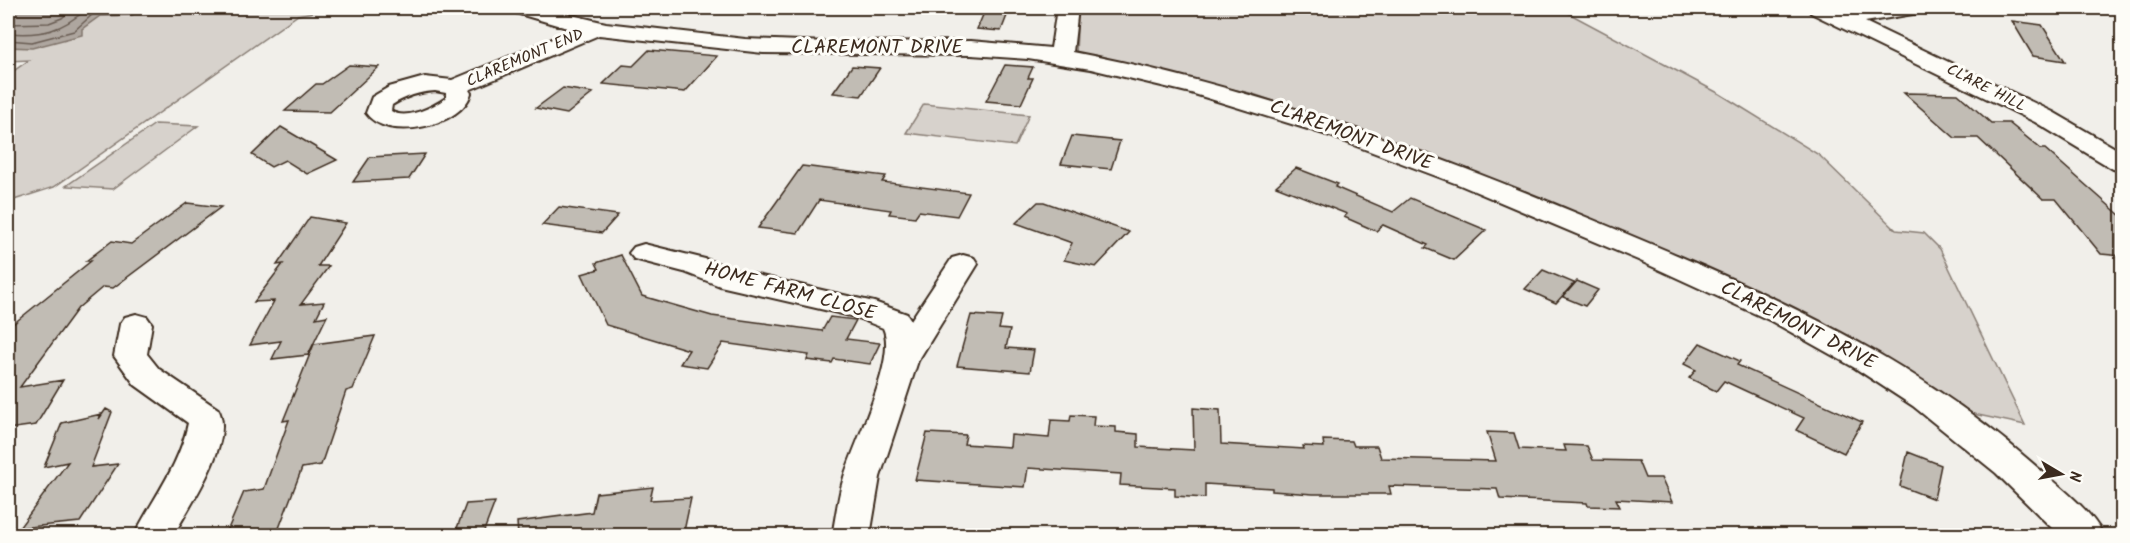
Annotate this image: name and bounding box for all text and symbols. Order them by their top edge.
street label: CLAREMONT END [462,22,588,94]
street label: CLAREMONT DRIVE [791,32,964,64]
street label: CLARE HILL [1942,57,2030,119]
street label: CLAREMONT DRIVE [1265,92,1438,181]
street label: HOME FARM CLOSE [700,254,881,331]
street label: CLAREMONT DRIVE [1714,273,1883,380]
north arrow [2031,444,2091,504]
text: N [2061,469,2087,483]

